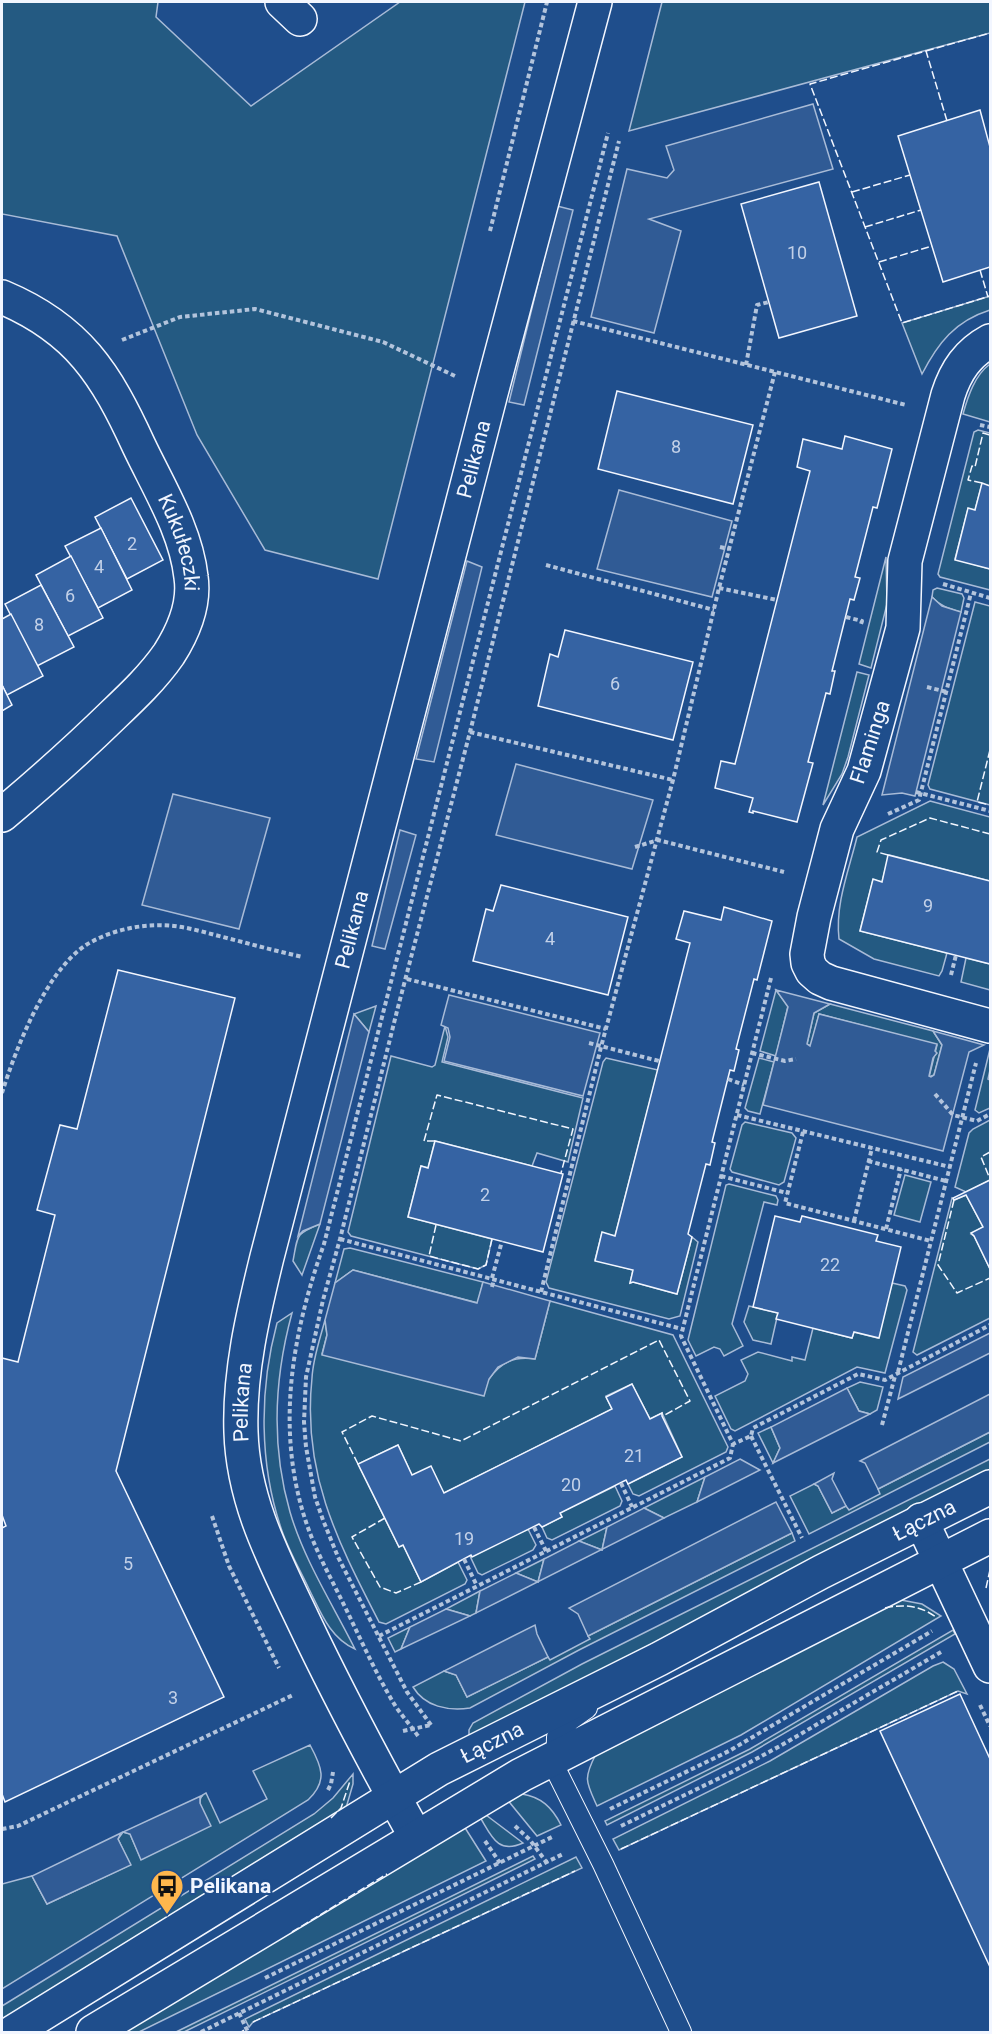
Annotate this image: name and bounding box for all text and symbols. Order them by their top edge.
house number: 10 [787,242,807,263]
street label: Pelikana [452,418,495,501]
house number: 8 [671,436,681,457]
street label: Kukułeczki [153,490,204,591]
house number: 2 [127,533,137,554]
house number: 4 [94,556,104,577]
house number: 6 [65,585,75,606]
house number: 8 [34,614,44,635]
house number: 6 [610,673,620,694]
street label: Flaminga [845,697,895,787]
street label: Pelikana [330,888,373,971]
house number: 9 [923,895,933,916]
house number: 4 [545,928,555,949]
house number: 2 [480,1184,490,1205]
house number: 22 [820,1254,840,1275]
street label: Pelikana [229,1361,257,1443]
house number: 21 [624,1445,644,1466]
house number: 20 [561,1474,581,1495]
street label: Łączna [889,1494,960,1546]
house number: 19 [454,1528,474,1549]
house number: 5 [123,1553,133,1574]
house number: 3 [168,1687,178,1708]
street label: Łączna [457,1717,528,1768]
bus stop icon: Pelikana [149,1868,185,1915]
place label: Pelikana [190,1874,271,1898]

